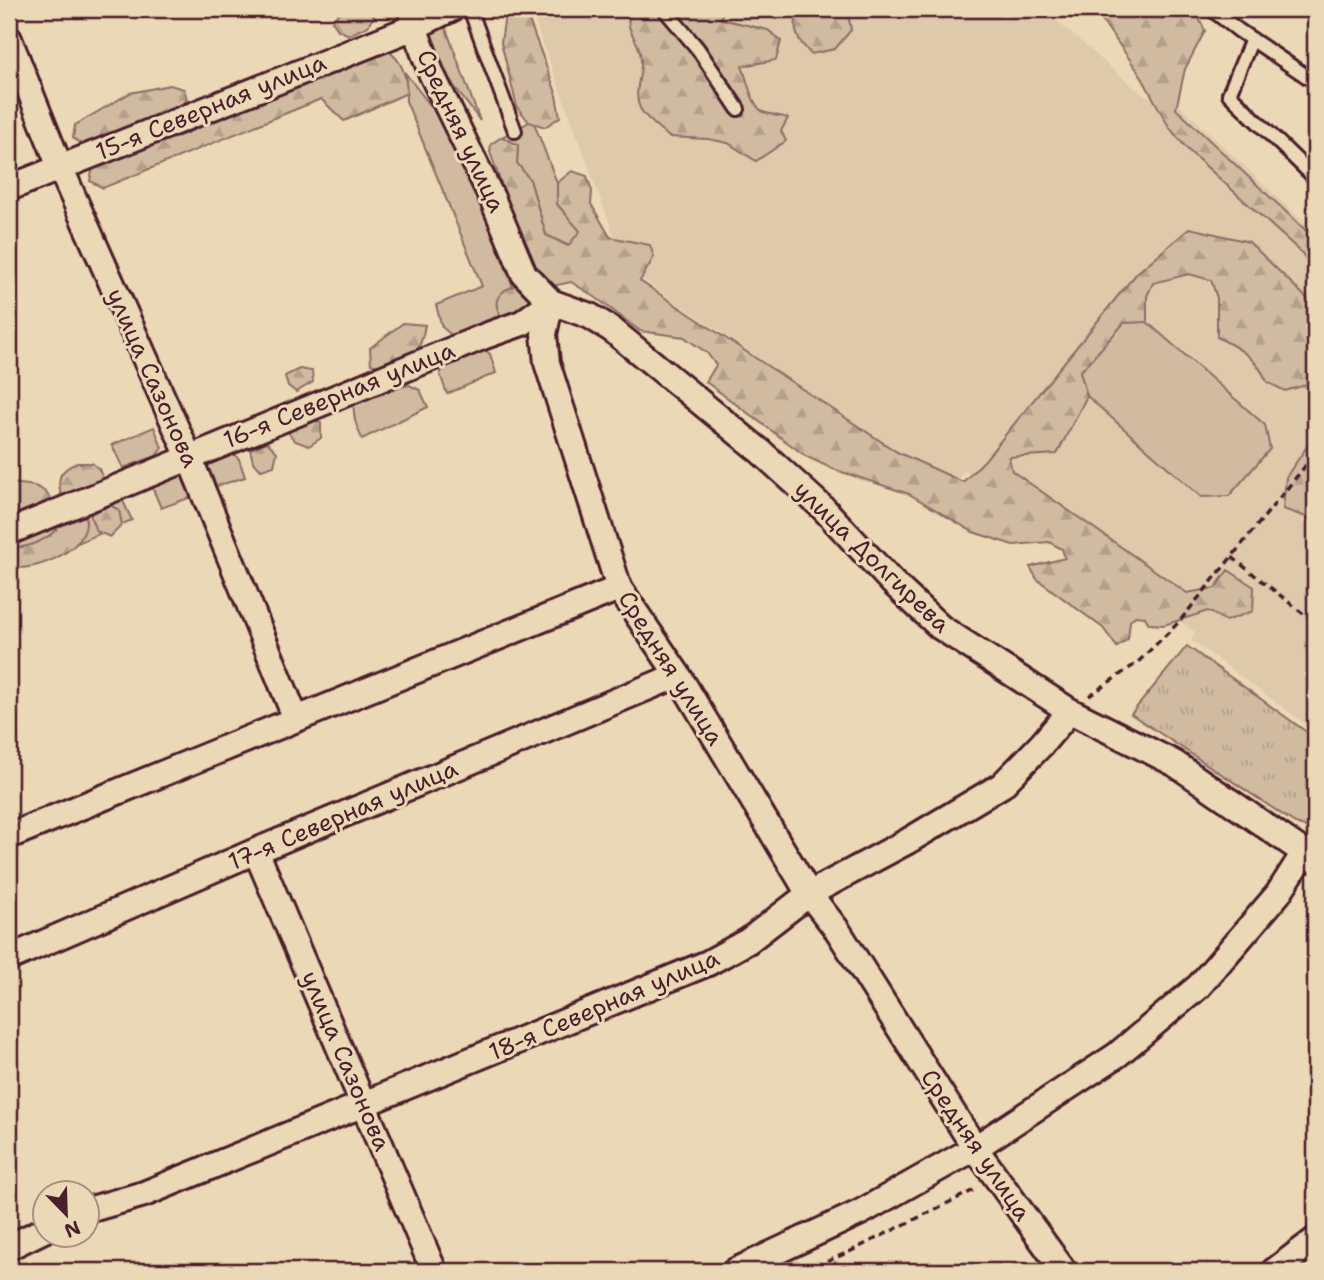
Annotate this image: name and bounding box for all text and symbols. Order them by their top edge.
street label: Средняя улица [409,44,513,218]
street label: 15-я Северная улица [91,46,331,168]
street label: улица Сазонова [99,283,207,473]
street label: 16-я Северная улица [218,334,460,456]
street label: улица Долгирева [787,474,957,640]
street label: Средняя улица [611,585,731,751]
street label: 17-я Северная улица [223,752,463,878]
street label: 18-я Северная улица [484,942,724,1068]
street label: улица Сазонова [294,966,398,1156]
street label: Средняя улица [913,1063,1039,1227]
north arrow [32,1178,102,1248]
text: N [61,1215,84,1244]

